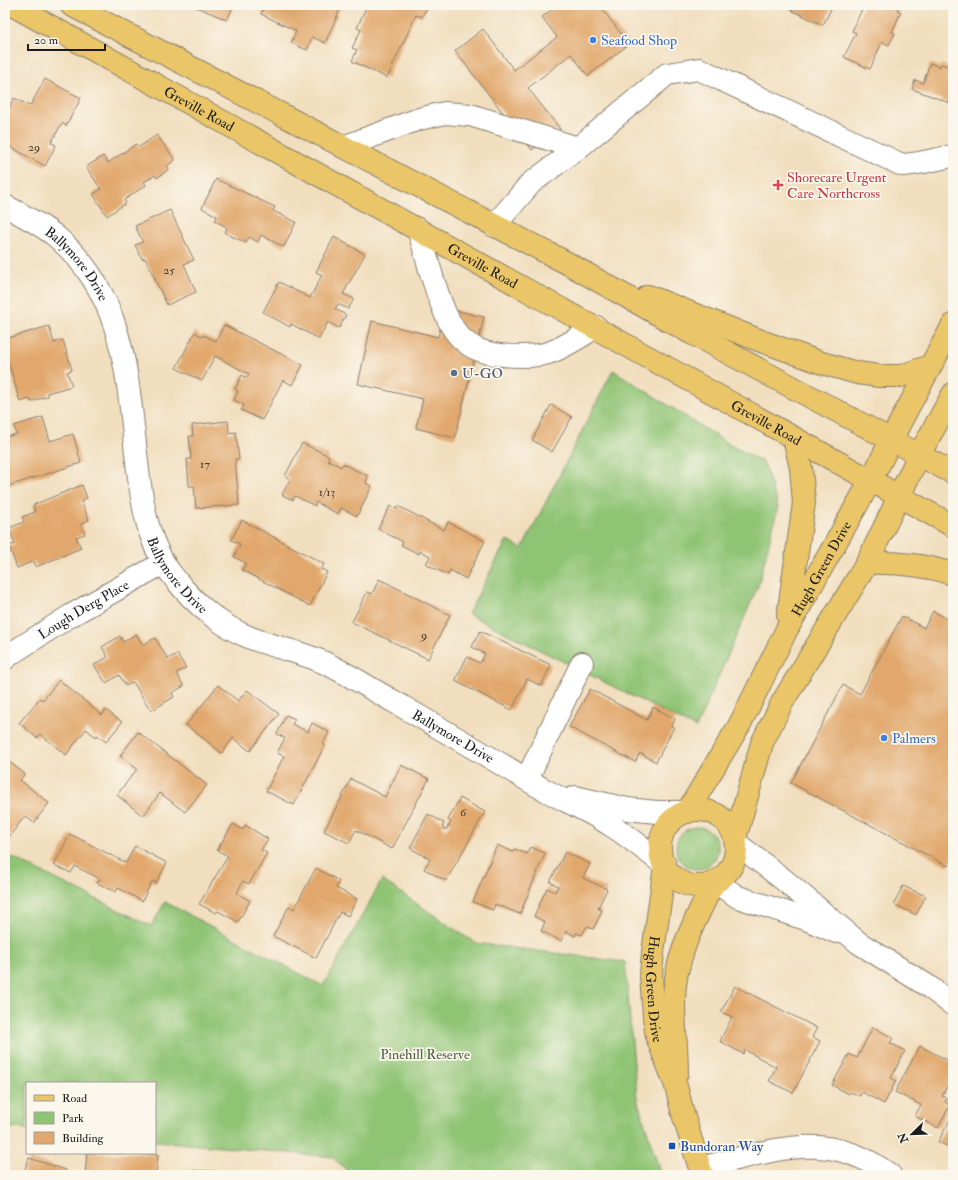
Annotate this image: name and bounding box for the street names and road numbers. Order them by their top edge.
street label: Greville Road [161,83,237,135]
street label: Ballymore Drive [42,223,112,304]
street label: Greville Road [444,240,521,292]
street label: Greville Road [728,397,804,449]
street label: Hugh Green Drive [788,518,855,620]
street label: Ballymore Drive [143,534,211,617]
street label: Lough Derg Place [35,576,132,643]
street label: Ballymore Drive [409,706,497,767]
street label: Hugh Green Drive [642,935,666,1045]

